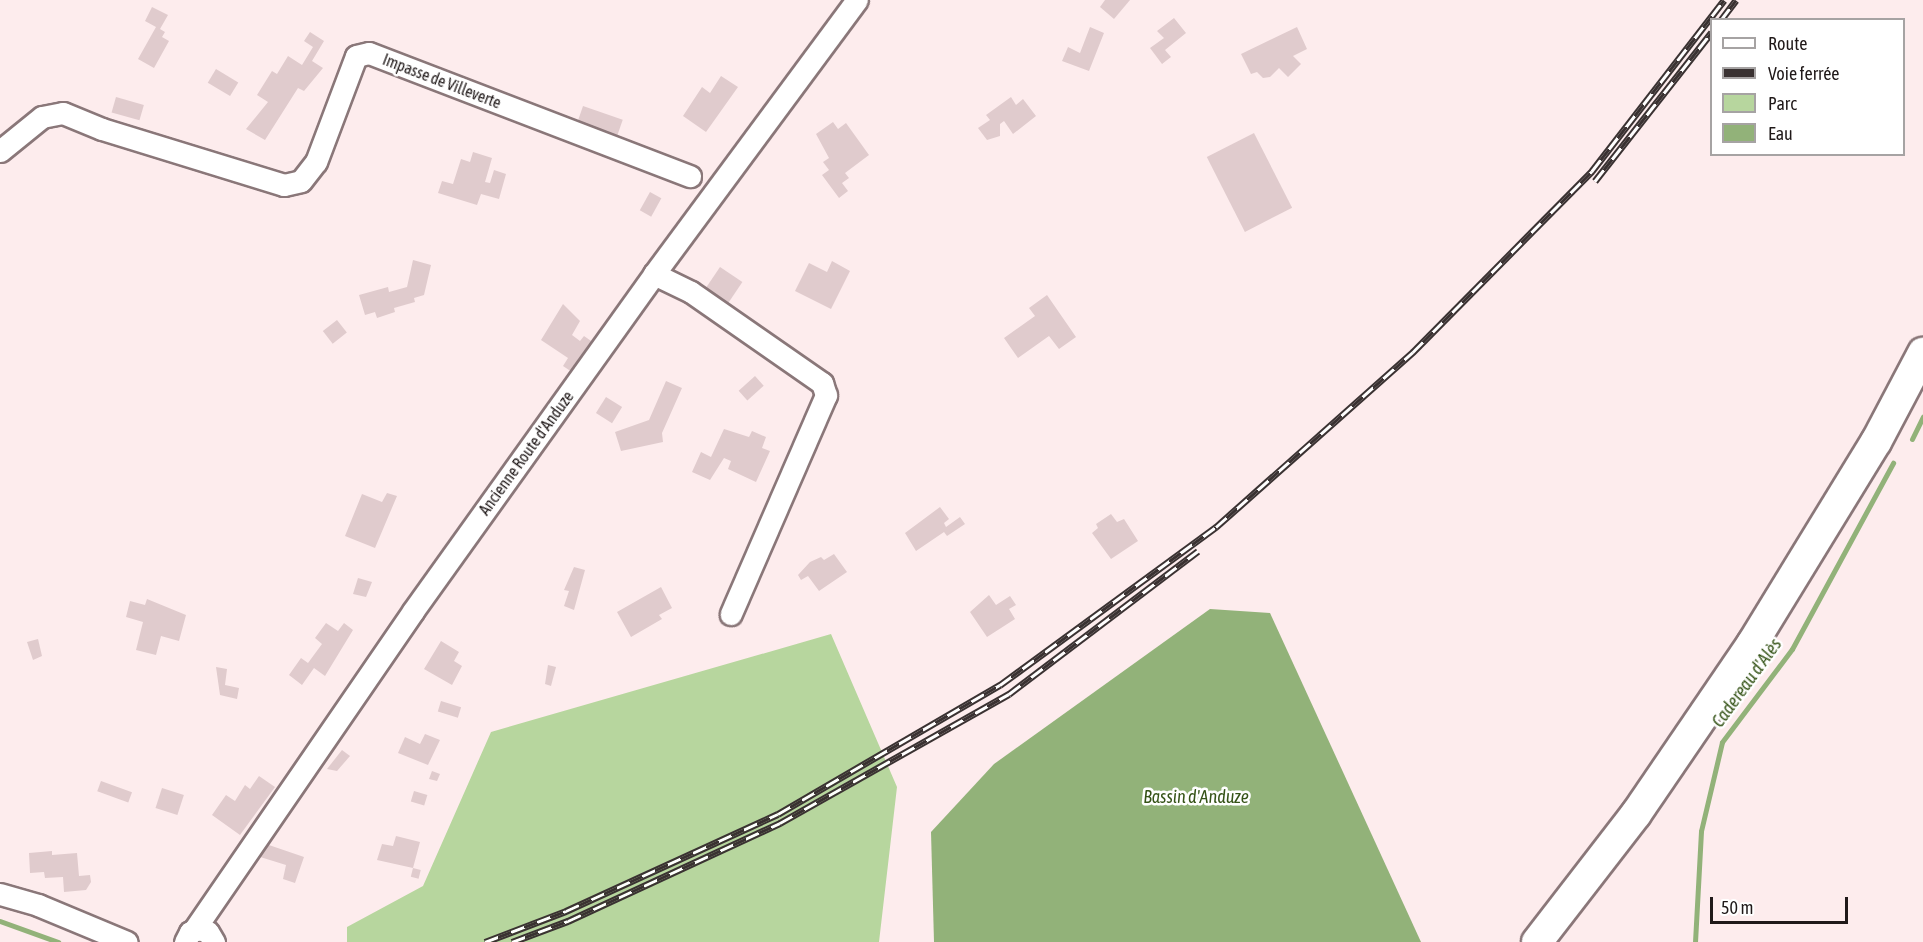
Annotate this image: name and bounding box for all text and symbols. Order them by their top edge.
legend [1710,18,1905,156]
text: Route [1768,33,1807,54]
street label: Impasse de Villeverte [380,50,504,112]
text: Voie ferrée [1768,63,1840,84]
text: Parc [1768,93,1797,114]
text: Eau [1768,123,1793,144]
street label: Ancienne Route d'Anduze [475,387,577,519]
water label: Cadereau d'Alès [1708,634,1786,732]
water label: Bassin d'Anduze [1143,786,1249,808]
scale bar [1713,885,1851,923]
text: 50 m [1721,897,1753,918]

